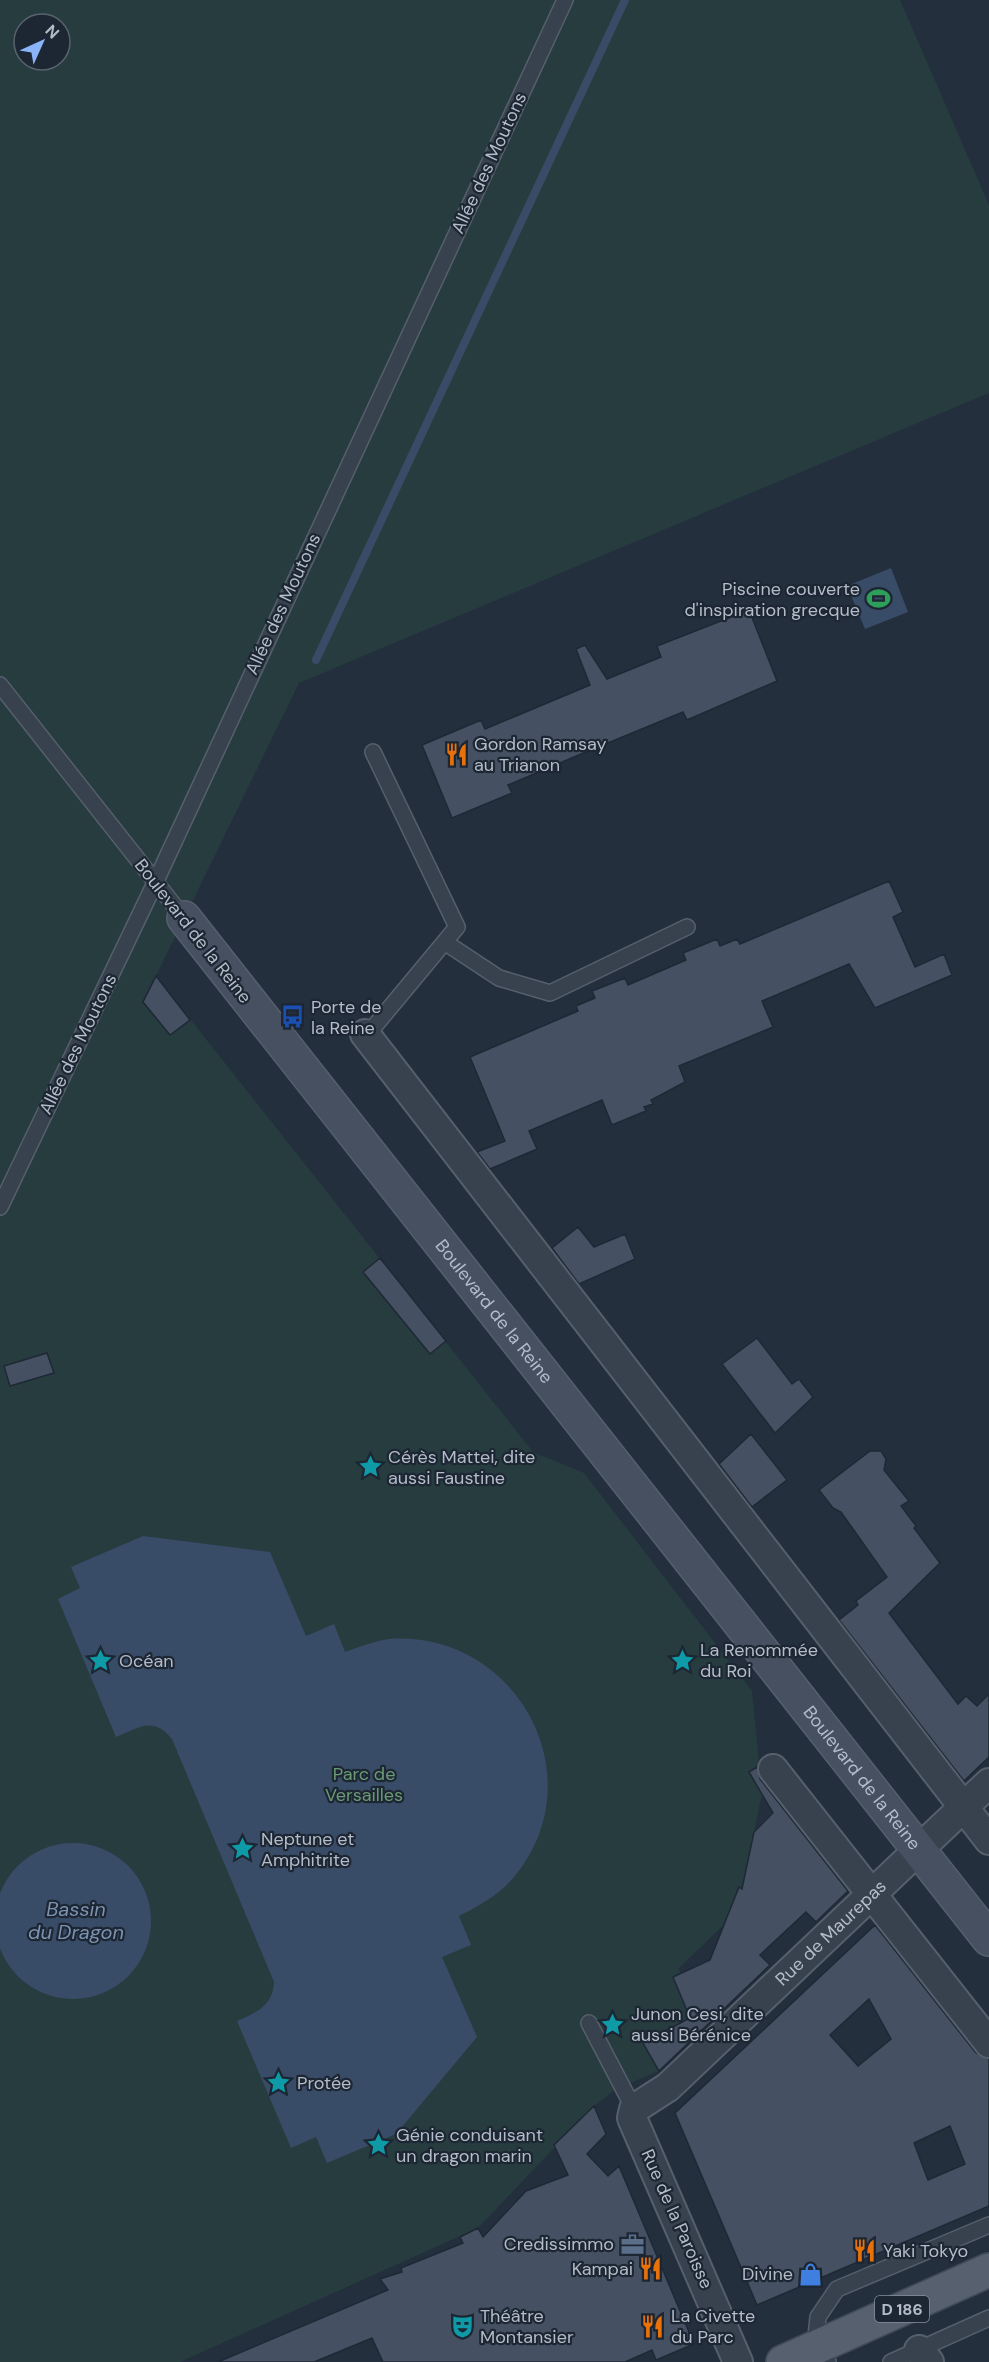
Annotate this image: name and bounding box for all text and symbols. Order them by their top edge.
north arrow [12,12,72,72]
text: N [41,20,64,43]
street label: Allée des Moutons [446,88,532,238]
street label: Allée des Moutons [240,529,326,679]
place label: Piscine couverte d'inspiration grecque [685,577,860,622]
sports icon: Piscine couverte d'inspiration grecque [865,586,891,612]
place label: Gordon Ramsay au Trianon [474,732,607,777]
restaurant icon: Gordon Ramsay au Trianon [443,741,469,767]
street label: Boulevard de la Reine [129,854,257,1008]
street label: Allée des Moutons [34,970,122,1118]
place label: Porte de la Reine [311,995,382,1040]
bus stop icon: Porte de la Reine [280,1004,306,1030]
street label: Boulevard de la Reine [430,1234,558,1388]
place label: Cérès Mattei, dite aussi Faustine [388,1445,535,1490]
place icon: Cérès Mattei, dite aussi Faustine [357,1454,383,1480]
place label: La Renommée du Roi [700,1638,818,1683]
place icon: La Renommée du Roi [669,1647,695,1673]
place icon: Océan [88,1648,114,1674]
place label: Océan [119,1649,174,1673]
street label: Boulevard de la Reine [798,1701,926,1855]
park label: Parc de Versailles [325,1762,403,1807]
place label: Neptune et Amphitrite [261,1827,354,1872]
place icon: Neptune et Amphitrite [230,1836,256,1862]
street label: Rue de Maurepas [770,1874,891,1991]
water label: Bassin du Dragon [28,1896,124,1945]
place label: Junon Cesi, dite aussi Bérénice [631,2002,764,2047]
place icon: Junon Cesi, dite aussi Bérénice [600,2011,626,2037]
place icon: Protée [266,2070,292,2096]
place label: Protée [297,2071,351,2095]
place label: Génie conduisant un dragon marin [396,2123,543,2168]
place icon: Génie conduisant un dragon marin [365,2132,391,2158]
street label: Rue de la Paroisse [635,2145,719,2293]
office icon: Credissimmo [619,2231,645,2257]
place label: Credissimmo [504,2232,614,2256]
restaurant icon: Yaki Tokyo [852,2238,878,2264]
place label: Yaki Tokyo [883,2239,968,2263]
restaurant icon: Kampai [638,2256,664,2282]
place label: Kampai [572,2257,633,2281]
shop icon: Divine [798,2261,824,2287]
place label: Divine [742,2262,793,2286]
road number: D 186 [875,2296,929,2322]
place label: Théâtre Montansier [480,2304,574,2349]
place label: La Civette du Parc [671,2304,755,2349]
theatre icon: Théâtre Montansier [449,2313,475,2339]
restaurant icon: La Civette du Parc [640,2313,666,2339]

